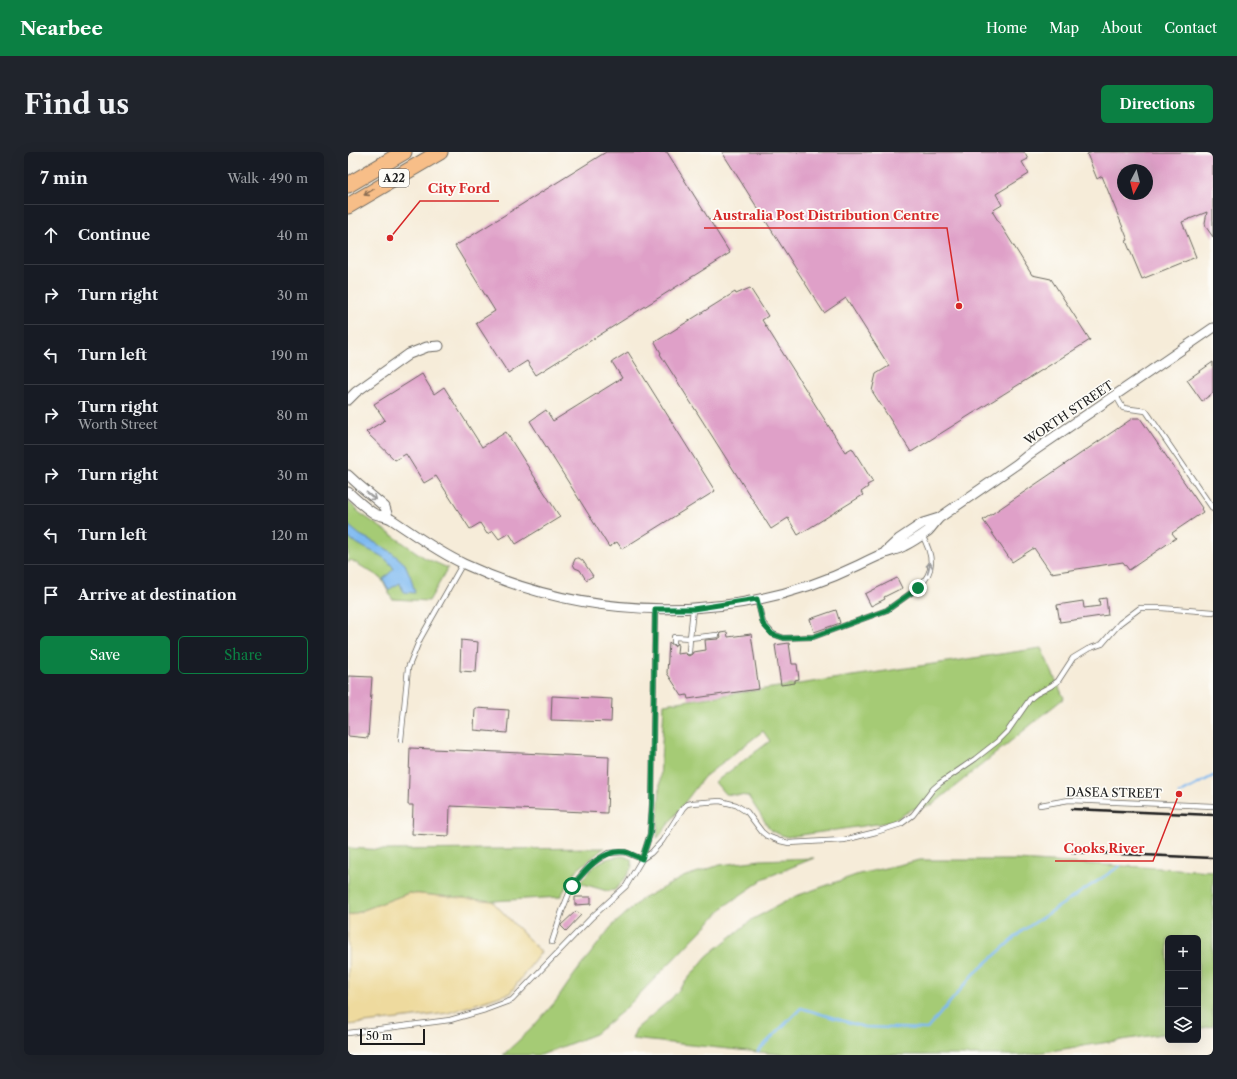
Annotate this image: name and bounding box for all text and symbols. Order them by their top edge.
text: Nearbee [20,17,103,40]
text: Home [986,19,1027,37]
text: Map [1049,19,1079,37]
text: About [1101,19,1142,37]
text: Contact [1164,19,1217,37]
button: Directions [1101,85,1213,123]
text: Find us [24,87,129,121]
north arrow [1117,164,1153,200]
text: 7 min [40,168,88,188]
road number: A22 [379,169,409,187]
text: Walk · 490 m [227,170,308,186]
callout: City Ford [420,176,499,201]
text: City Ford [428,180,491,196]
one-way arrow [363,189,375,197]
callout: Australia Post Distribution Centre [704,203,947,228]
text: Australia Post Distribution Centre [712,207,939,223]
icon: ahead [40,224,62,246]
text: Continue [78,225,150,244]
text: 40 m [277,227,308,243]
icon: right [40,284,62,306]
text: Turn right [78,285,158,304]
text: 30 m [277,287,308,303]
icon: left [40,344,62,366]
text: Turn left [78,345,147,364]
text: 190 m [271,347,308,363]
street label: WORTH STREET [1021,377,1116,448]
text: Turn right [78,397,158,416]
icon: right [40,404,62,426]
text: 80 m [276,407,308,423]
text: Worth Street [78,416,158,432]
icon: right [40,464,62,486]
text: Turn right [78,465,158,484]
text: 30 m [277,467,308,483]
one-way arrow [366,491,377,500]
icon: left [40,524,62,546]
text: Turn left [78,525,147,544]
text: 120 m [271,527,308,543]
one-way arrow [926,562,934,575]
route end [909,579,927,597]
icon: arrive [40,584,62,606]
text: Arrive at destination [78,585,237,604]
button: Save [40,636,170,674]
button: Share [178,636,308,674]
street label: DASEA STREET [1066,784,1162,801]
callout: Cooks River [1055,836,1153,861]
text: Cooks River [1063,840,1145,856]
route start [563,877,581,895]
map controls [1165,935,1201,1043]
button: + [1165,935,1201,971]
button: − [1165,971,1201,1007]
button: layers [1165,1007,1201,1043]
scale bar [360,1027,425,1046]
text: 50 m [366,1029,392,1043]

